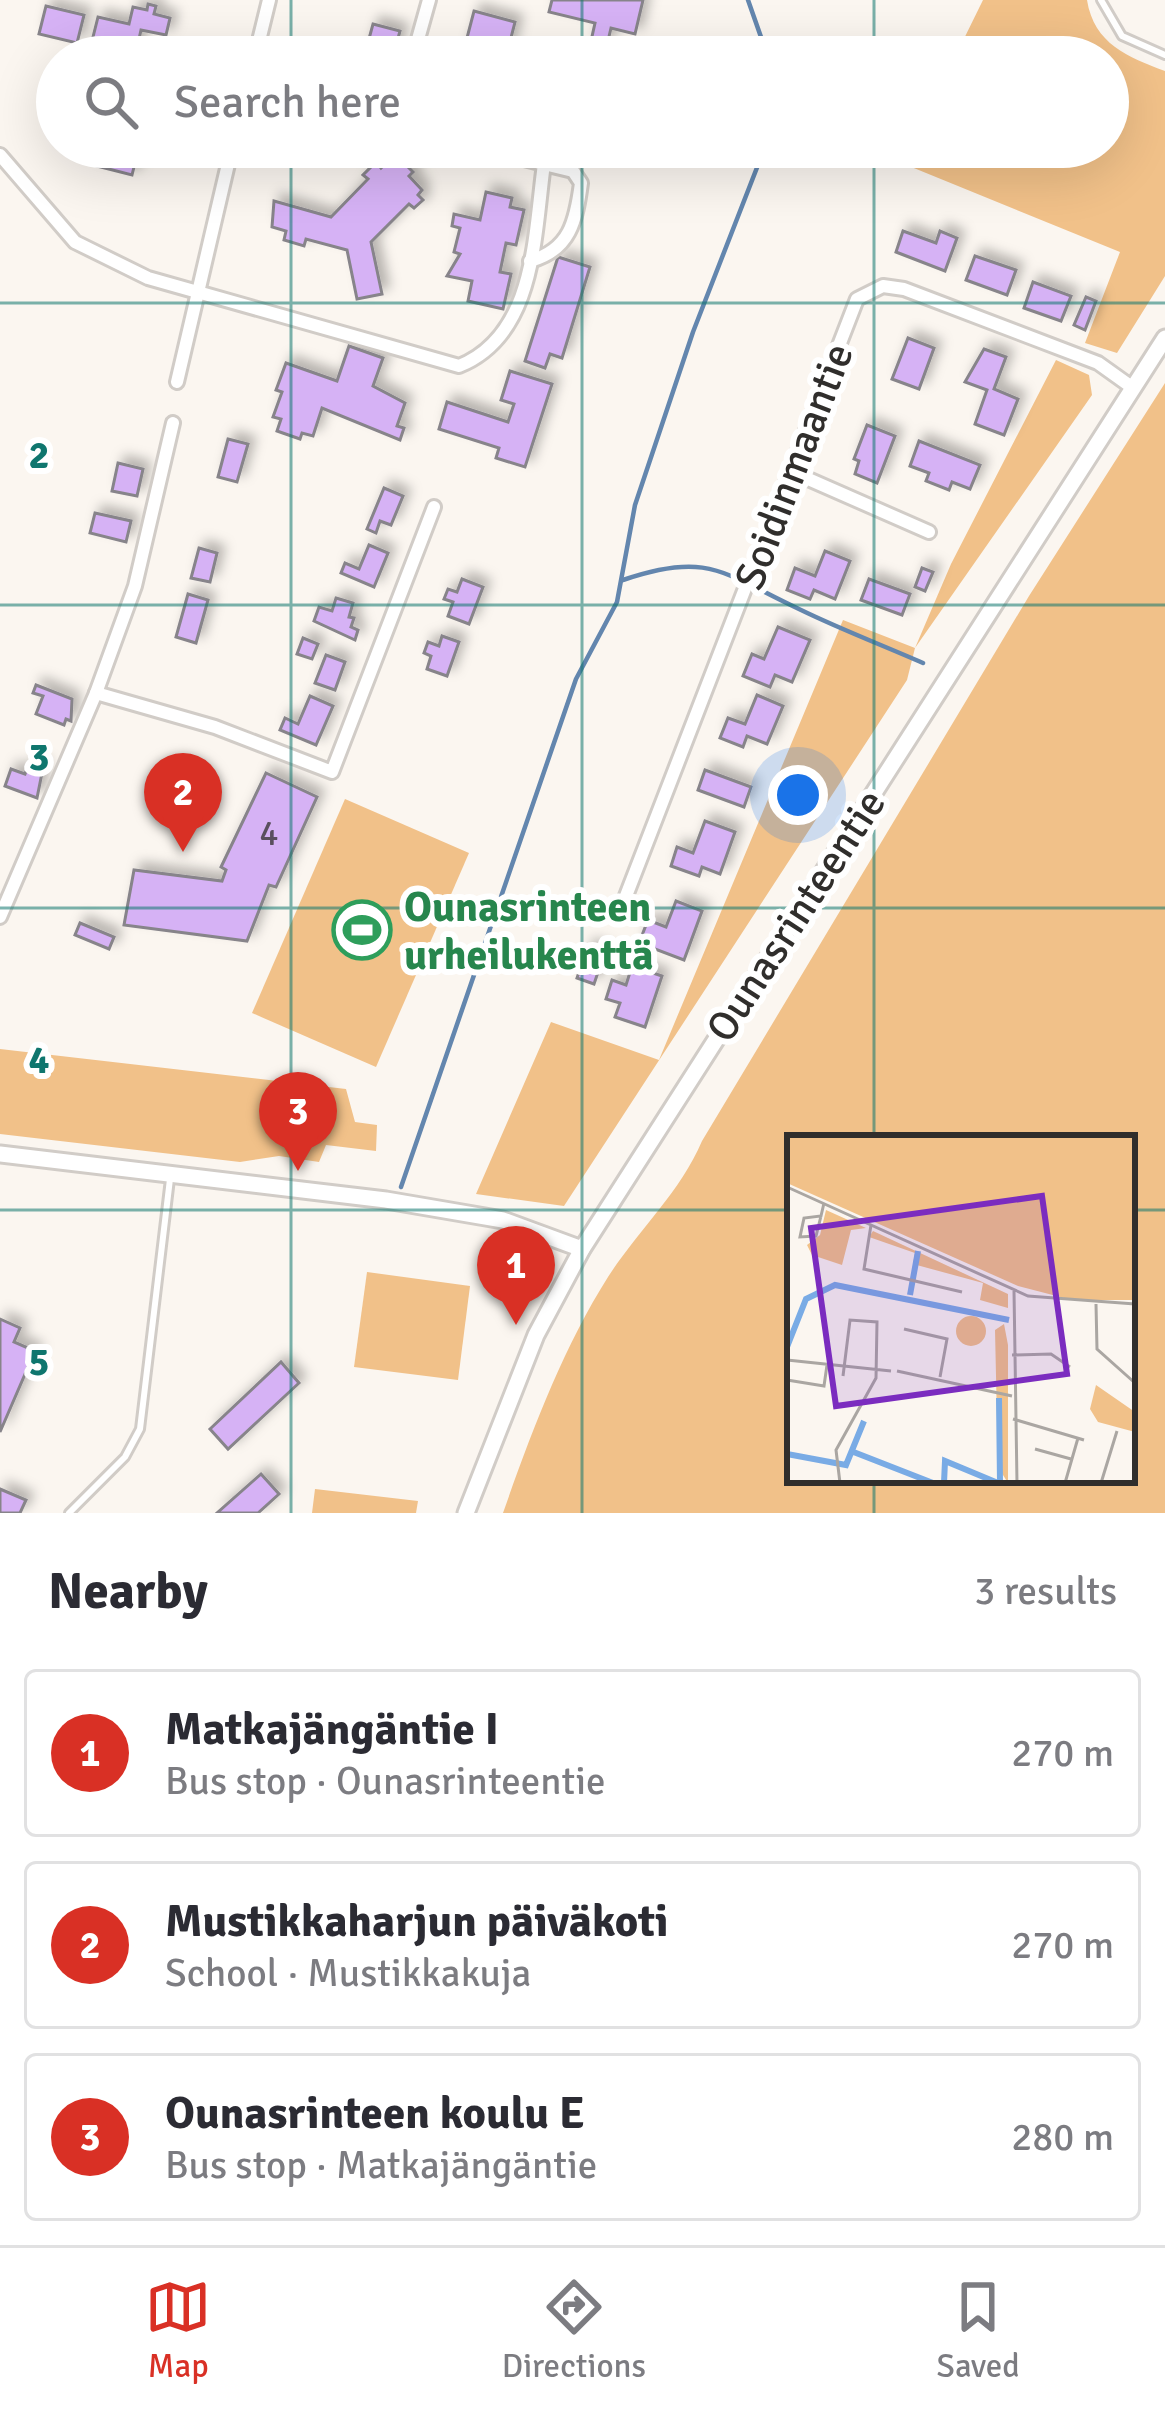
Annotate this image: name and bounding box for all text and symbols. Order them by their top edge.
search box [36,36,1129,168]
icon: search [78,69,144,135]
text: Search here [174,75,401,130]
street label: Soidinmaantie [724,336,865,597]
text: 2 [28,431,50,479]
text: 3 [28,733,50,781]
pin: 2 [144,753,222,852]
your location [768,765,828,825]
street label: Ounasrinteentie [696,780,897,1051]
house number: 4 [259,811,279,856]
place label: Ounasrinteen urheilukenttä [404,882,654,981]
sports icon: Ounasrinteen urheilukenttä [331,899,393,961]
text: 4 [28,1036,50,1084]
pin: 3 [259,1072,337,1171]
inset map [787,1135,1135,1483]
pin: 1 [477,1226,555,1325]
text: 5 [28,1338,50,1386]
text: Nearby [48,1560,208,1623]
text: 3 results [974,1567,1117,1615]
text: Matkajängäntie I [165,1702,499,1757]
text: 1 [79,1729,101,1777]
text: 270 m [1011,1729,1114,1777]
text: Bus stop · Ounasrinteentie [165,1757,606,1805]
text: Mustikkaharjun päiväkoti [165,1894,668,1949]
text: 2 [79,1921,101,1969]
text: 270 m [1011,1921,1114,1969]
text: School · Mustikkakuja [165,1949,531,1997]
text: Ounasrinteen koulu E [165,2086,585,2141]
text: 3 [79,2113,101,2161]
text: 280 m [1011,2113,1114,2161]
text: Bus stop · Matkajängäntie [165,2141,597,2189]
tab: Map [145,2274,211,2387]
tab: Directions [502,2274,646,2387]
tab: Saved [937,2274,1020,2387]

